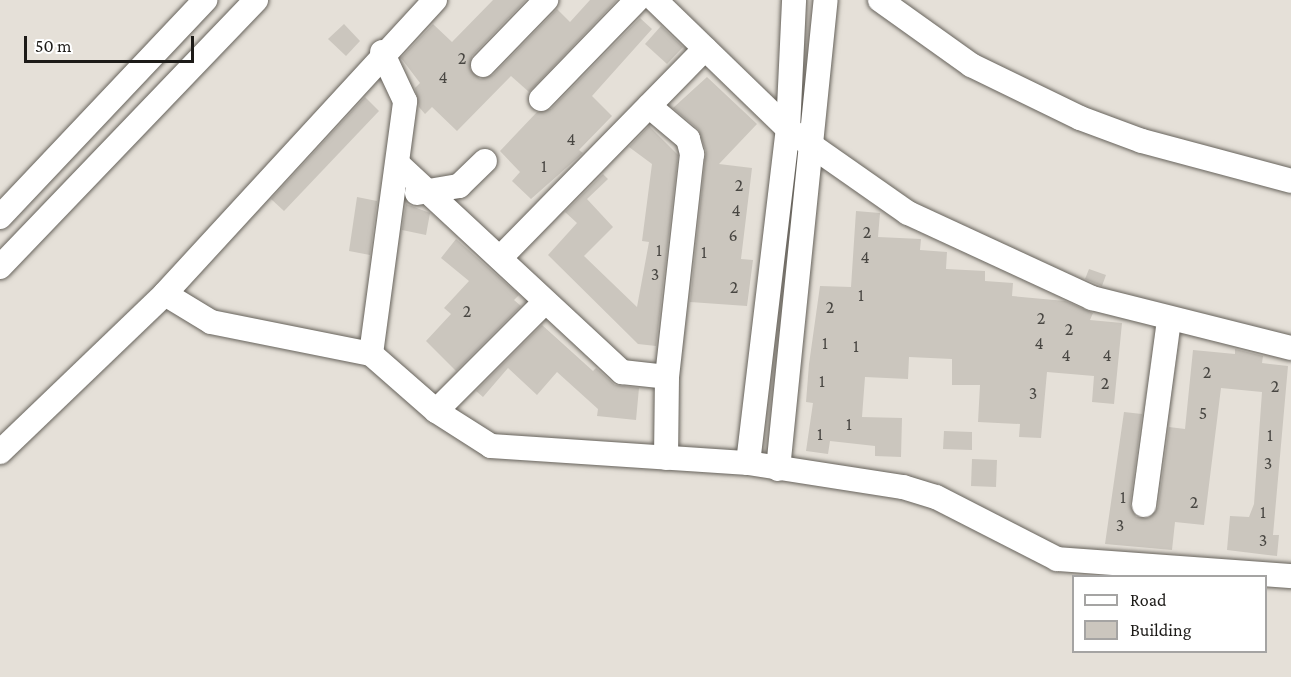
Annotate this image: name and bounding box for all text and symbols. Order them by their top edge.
scale bar [27,24,196,62]
text: 50 m [35,36,72,56]
house number: 2 [458,47,466,69]
house number: 4 [438,66,448,88]
house number: 4 [566,128,576,150]
house number: 1 [541,155,547,177]
house number: 2 [735,174,743,196]
house number: 4 [731,199,741,221]
house number: 2 [863,221,871,243]
house number: 6 [728,224,738,246]
house number: 1 [656,239,662,261]
house number: 1 [701,241,707,263]
house number: 4 [860,246,870,268]
house number: 3 [651,263,659,285]
house number: 2 [730,276,738,298]
house number: 1 [858,284,864,306]
house number: 2 [826,296,834,318]
house number: 2 [463,300,471,322]
house number: 2 [1037,307,1045,329]
house number: 2 [1065,318,1073,340]
house number: 1 [822,332,828,354]
house number: 4 [1034,332,1044,354]
house number: 1 [853,335,859,357]
house number: 4 [1061,344,1071,366]
house number: 4 [1102,344,1112,366]
house number: 2 [1203,361,1211,383]
house number: 1 [819,370,825,392]
house number: 2 [1101,372,1109,394]
house number: 2 [1271,375,1279,397]
house number: 3 [1029,382,1037,404]
house number: 5 [1199,402,1207,424]
house number: 1 [846,413,852,435]
house number: 1 [817,423,823,445]
house number: 1 [1267,424,1273,446]
house number: 3 [1264,452,1272,474]
house number: 1 [1120,486,1126,508]
house number: 2 [1190,491,1198,513]
house number: 1 [1260,501,1266,523]
house number: 3 [1116,514,1124,536]
house number: 3 [1259,529,1267,551]
legend [1072,575,1267,653]
text: Road [1130,590,1167,610]
text: Building [1130,620,1191,640]

